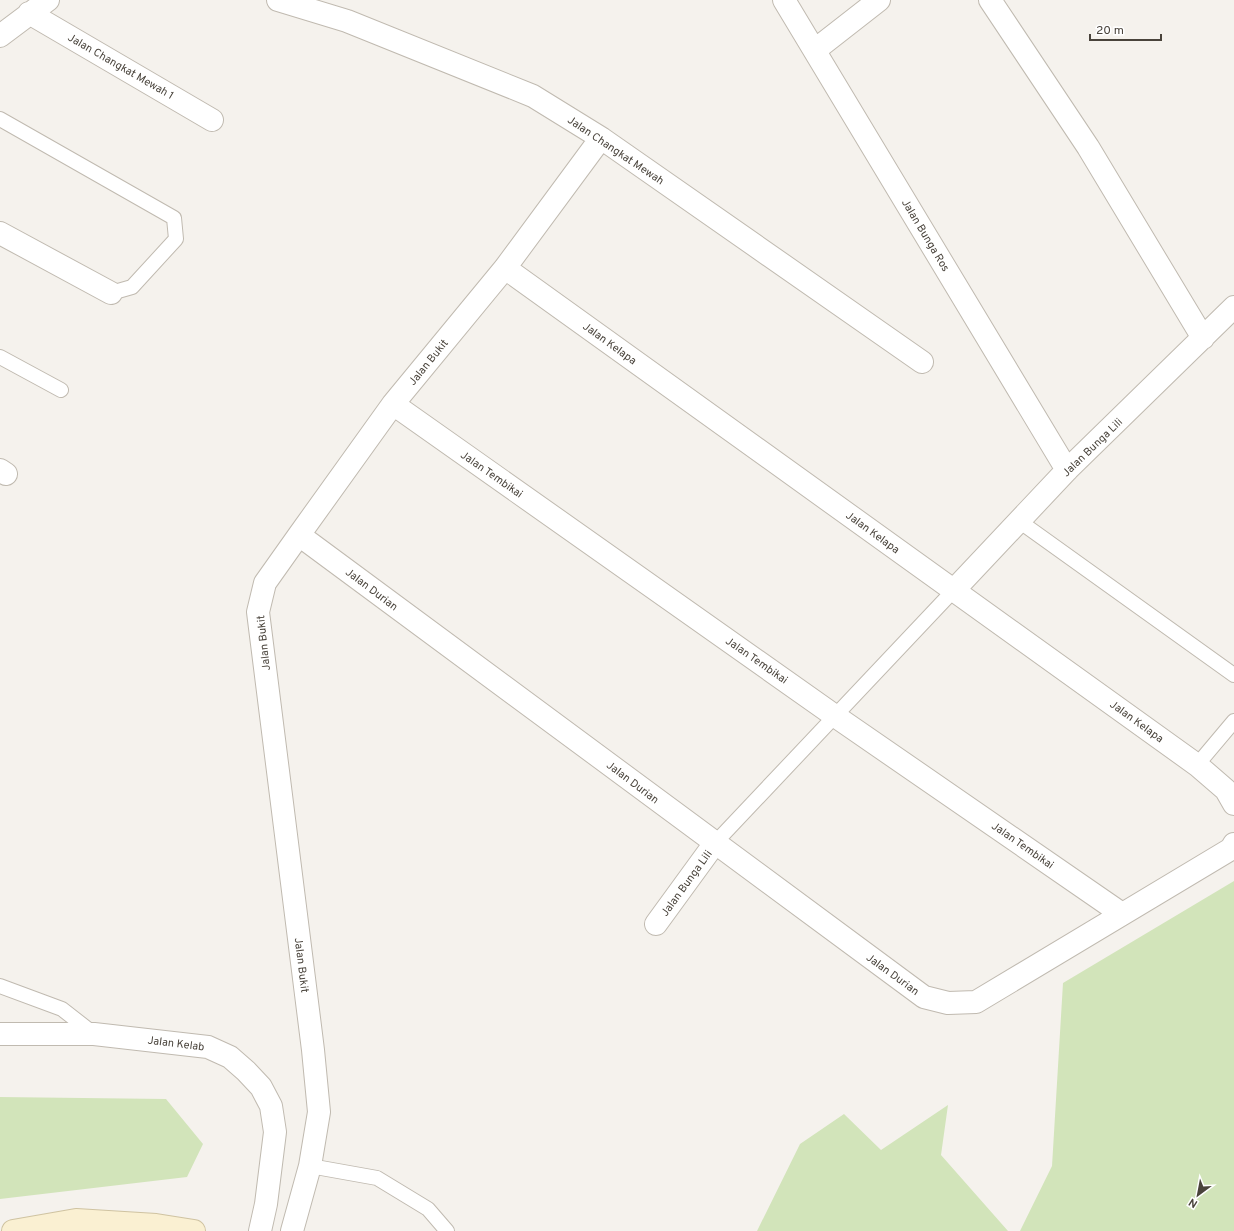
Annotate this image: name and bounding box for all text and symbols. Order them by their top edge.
scale bar [1090,16,1161,42]
text: 20 m [1096,23,1124,39]
street label: Jalan Changkat Mewah 1 [65,31,176,103]
street label: Jalan Changkat Mewah [564,113,666,188]
street label: Jalan Bunga Ros [898,197,952,274]
street label: Jalan Kelapa [580,320,639,368]
street label: Jalan Bukit [406,337,452,389]
street label: Jalan Bunga Lili [1060,415,1126,480]
street label: Jalan Tembikai [458,448,525,501]
street label: Jalan Kelapa [843,509,902,557]
street label: Jalan Durian [342,565,400,614]
street label: Jalan Bukit [254,615,274,671]
street label: Jalan Tembikai [723,634,790,687]
street label: Jalan Kelapa [1107,698,1166,746]
street label: Jalan Durian [603,758,661,807]
street label: Jalan Tembikai [989,819,1056,872]
street label: Jalan Bunga Lili [658,848,716,919]
street label: Jalan Bukit [291,937,311,994]
street label: Jalan Durian [863,951,922,999]
street label: Jalan Kelab [147,1034,205,1054]
north arrow [1178,1175,1218,1215]
text: N [1186,1195,1200,1211]

